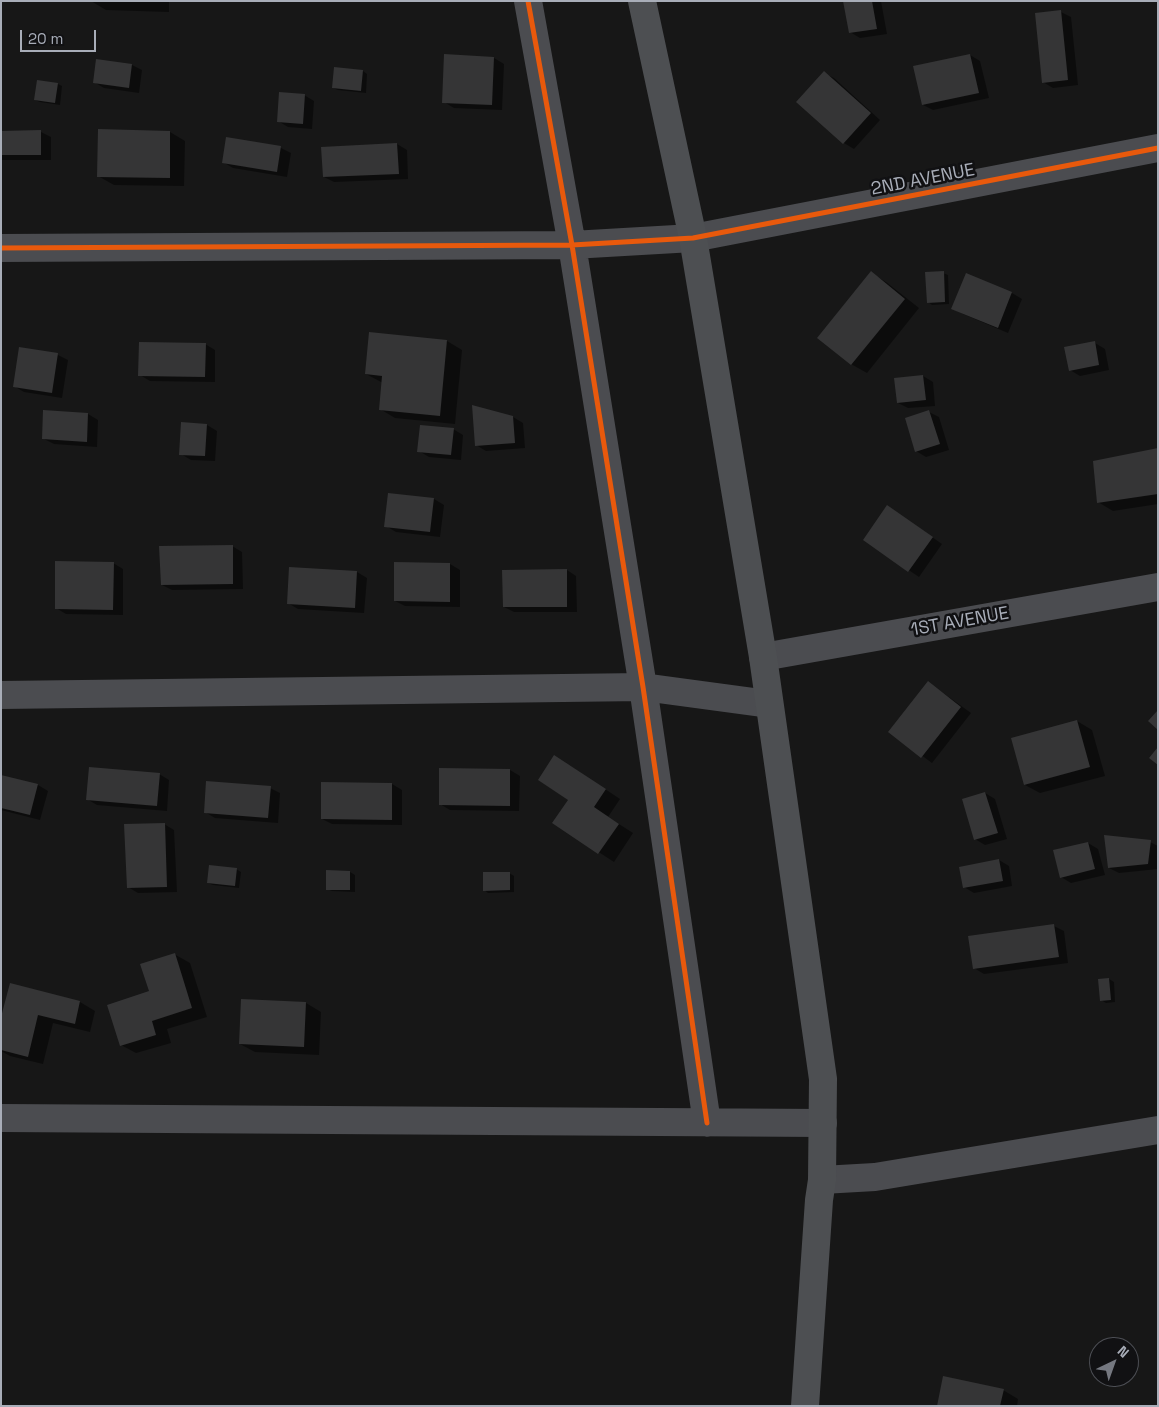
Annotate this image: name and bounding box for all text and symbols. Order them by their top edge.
scale bar [22,20,99,52]
text: 20 m [28,29,63,48]
street label: 2ND AVENUE [869,159,977,201]
street label: 1ST AVENUE [909,603,1011,641]
north arrow [1089,1337,1139,1387]
text: N [1114,1342,1133,1361]

